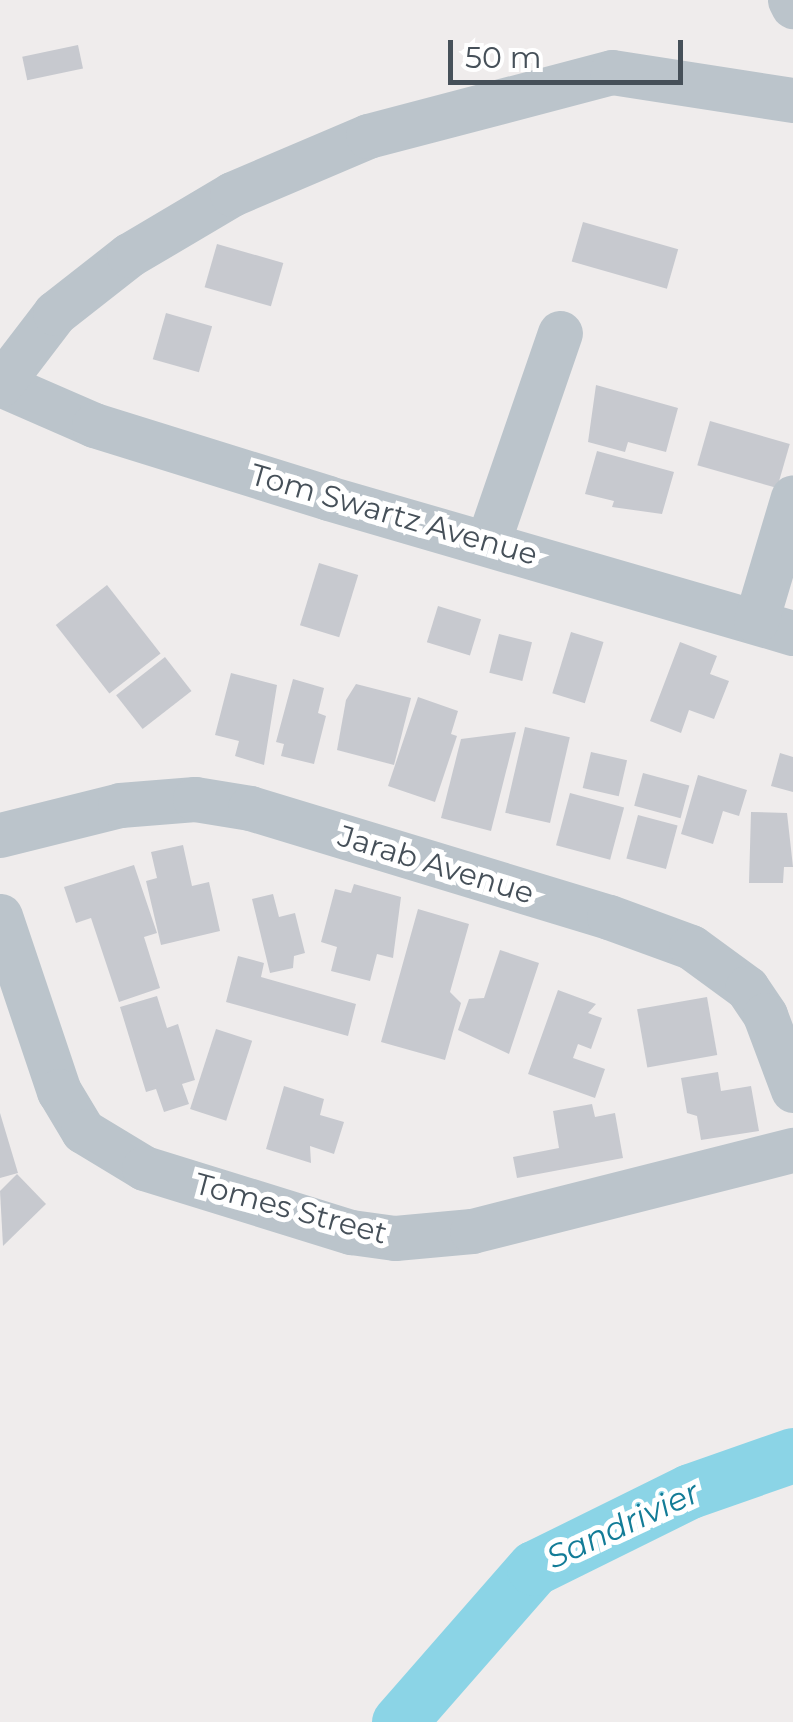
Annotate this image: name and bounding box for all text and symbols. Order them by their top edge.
scale bar [453,20,688,82]
text: 50 m [465,39,542,76]
street label: Tom Swartz Avenue [246,457,542,573]
street label: Jarab Avenue [334,818,538,912]
street label: Tomes Street [191,1166,391,1252]
water label: Sandrivier [541,1473,705,1577]

